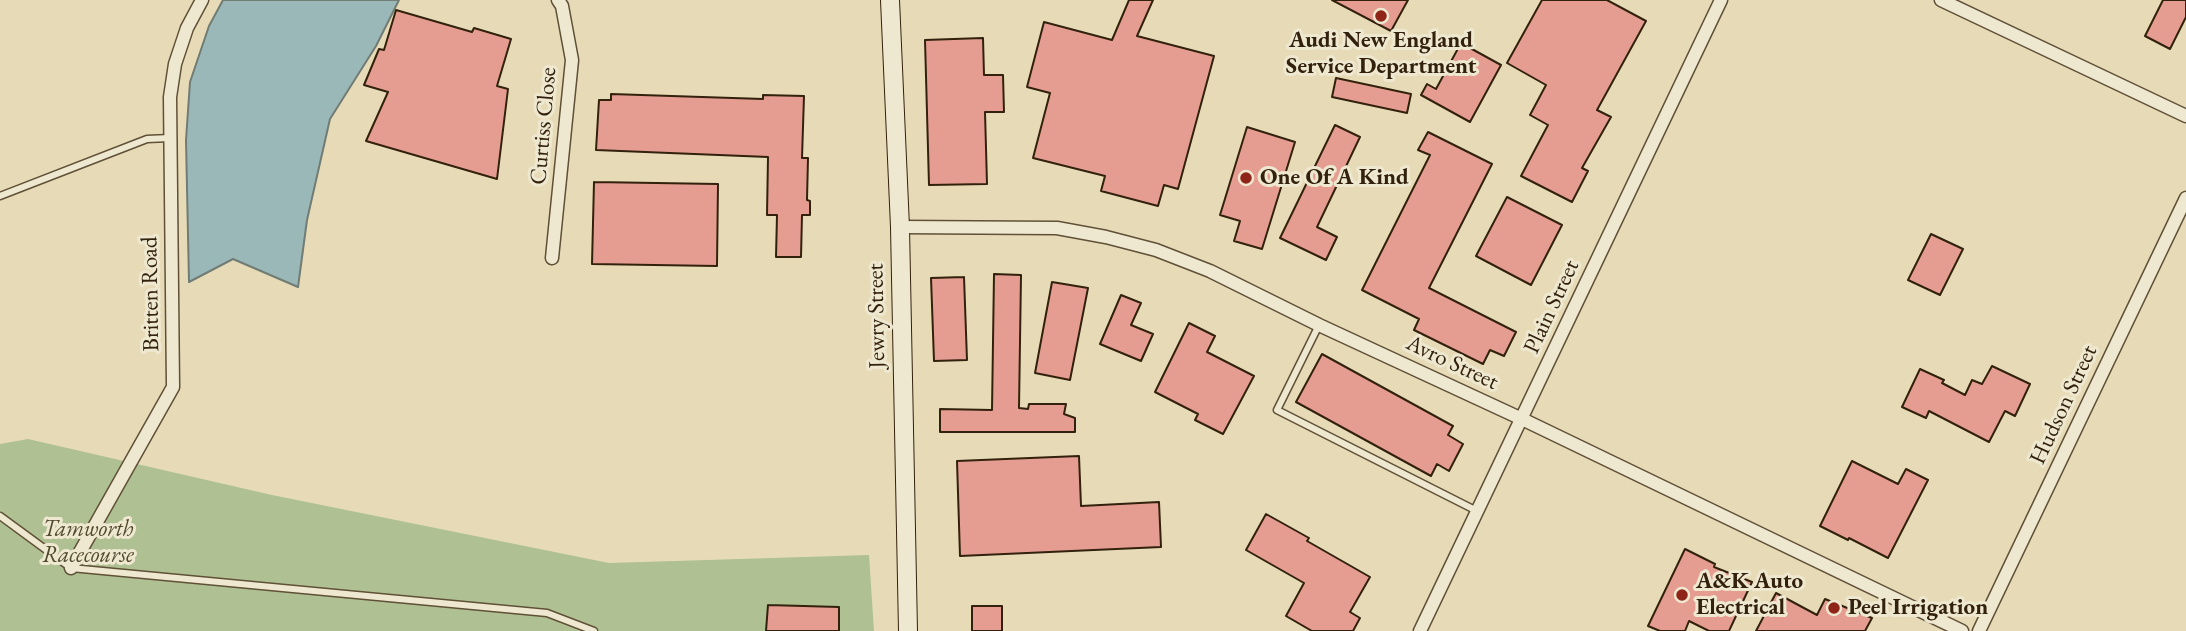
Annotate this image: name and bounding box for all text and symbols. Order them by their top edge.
marker: Audi New England Service Department [1373,8,1389,24]
place label: Audi New England Service Department [1286,27,1476,81]
street label: Curtiss Close [525,66,563,186]
place label: One Of A Kind [1260,164,1409,192]
marker: One Of A Kind [1238,170,1254,186]
street label: Britten Road [136,236,166,352]
street label: Plain Street [1518,256,1586,358]
street label: Jewry Street [862,263,892,369]
street label: Avro Street [1401,330,1503,396]
street label: Hudson Street [2024,341,2104,469]
park label: Tamworth Racecourse [42,516,134,570]
place label: A&K Auto Electrical [1696,568,1803,622]
marker: A&K Auto Electrical [1674,587,1690,603]
place label: Peel Irrigation [1848,594,1988,622]
marker: Peel Irrigation [1826,600,1842,616]

